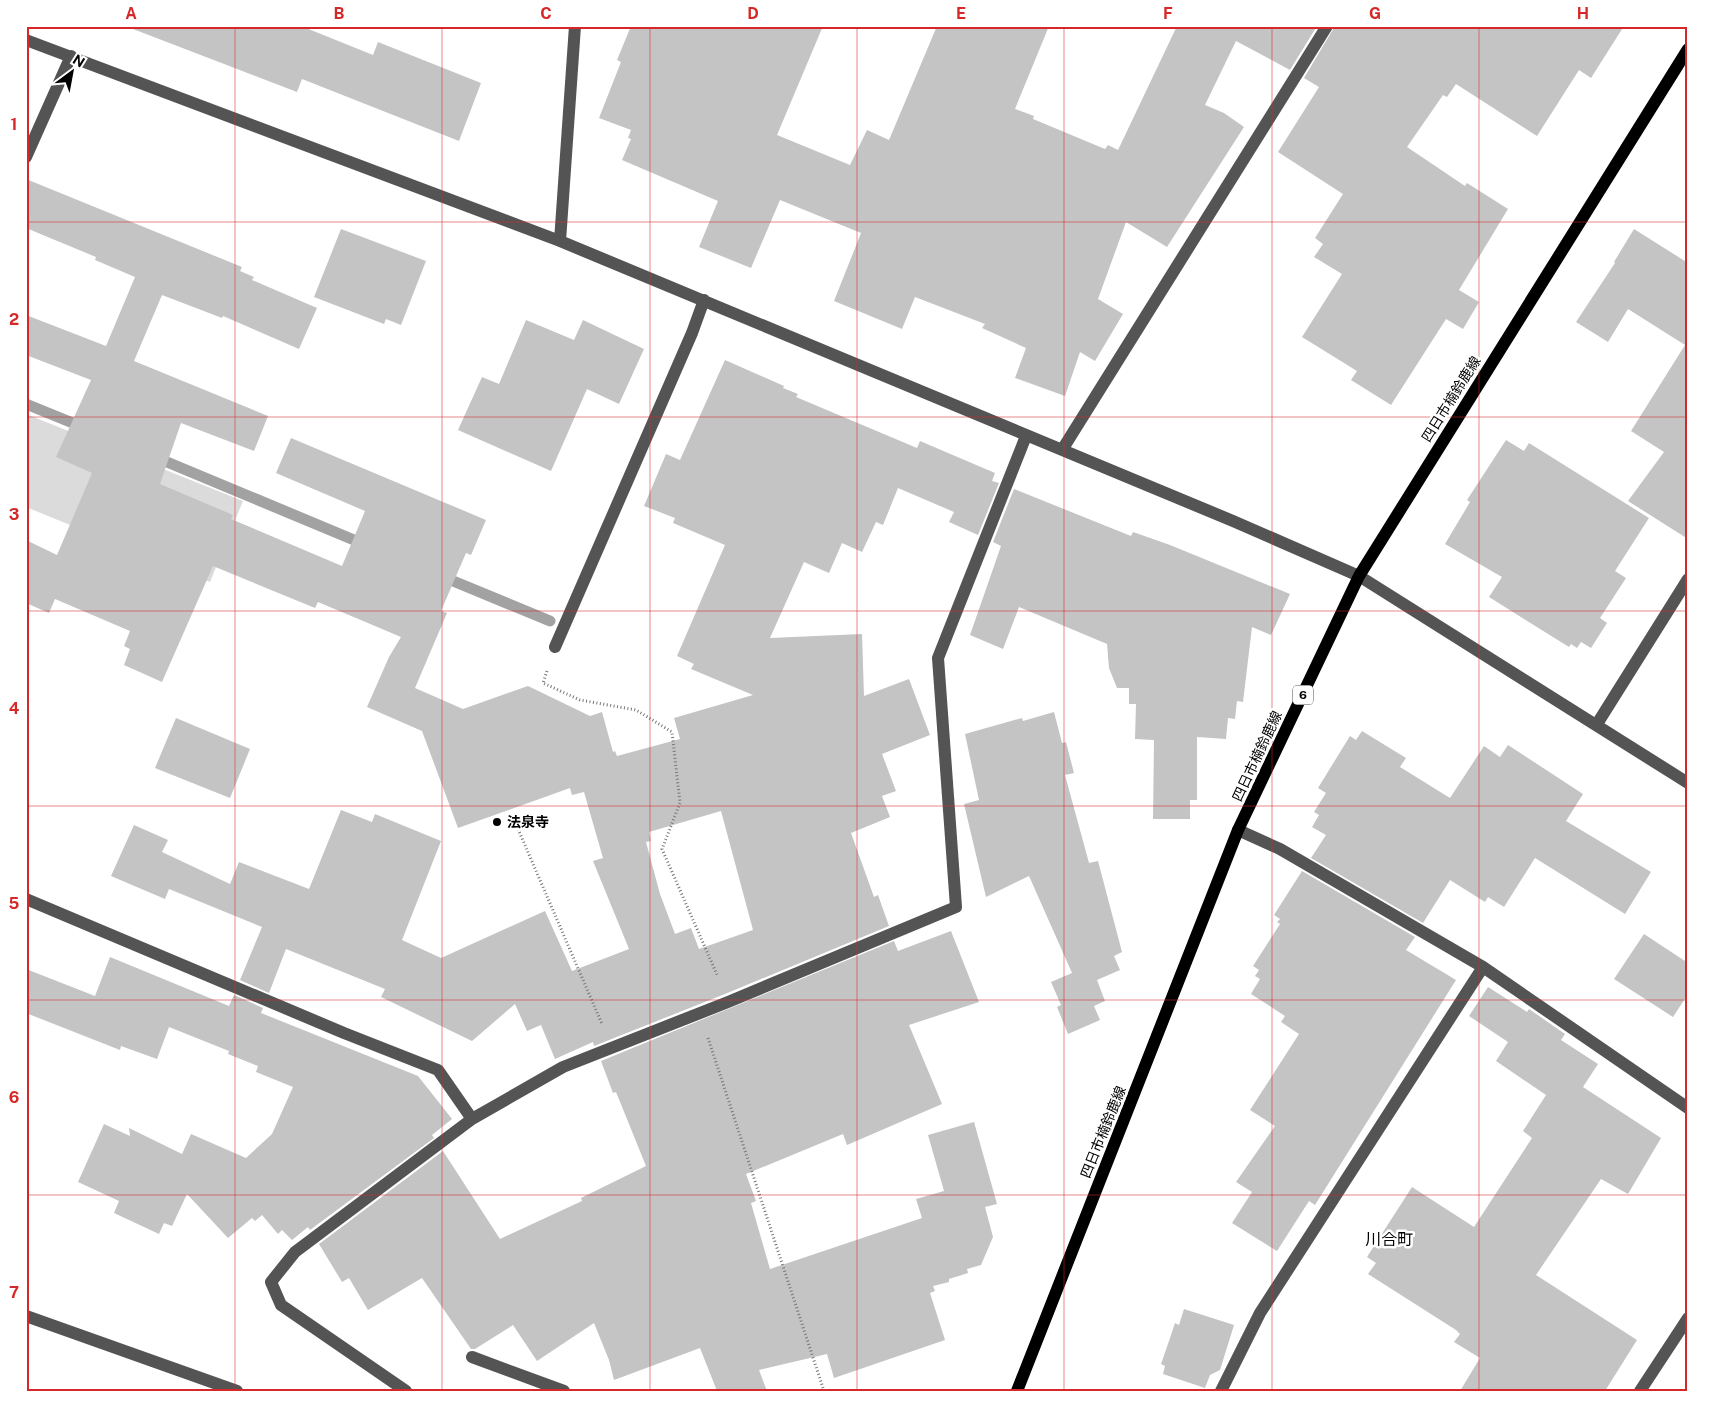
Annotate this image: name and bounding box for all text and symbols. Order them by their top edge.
text: A [125,4,137,23]
text: B [334,4,345,23]
text: C [540,4,552,23]
text: D [747,4,759,23]
text: E [956,4,966,23]
text: F [1163,4,1173,23]
text: G [1369,4,1381,23]
text: H [1577,4,1589,23]
north arrow [48,48,98,98]
text: N [70,51,88,71]
text: 1 [11,115,17,134]
text: 2 [9,310,19,329]
street label: 四日市楠鈴鹿線 [1418,353,1484,445]
text: 3 [9,505,19,524]
road number: 6 [1293,686,1313,704]
text: 4 [9,699,20,718]
street label: 四日市楠鈴鹿線 [1229,708,1285,804]
place label: 法泉寺 [507,814,549,830]
marker: 法泉寺 [491,816,503,828]
text: 5 [9,894,20,913]
street label: 四日市楠鈴鹿線 [1077,1084,1129,1180]
text: 6 [9,1088,19,1107]
district label: 川合町 [1365,1230,1413,1249]
text: 7 [9,1283,19,1302]

